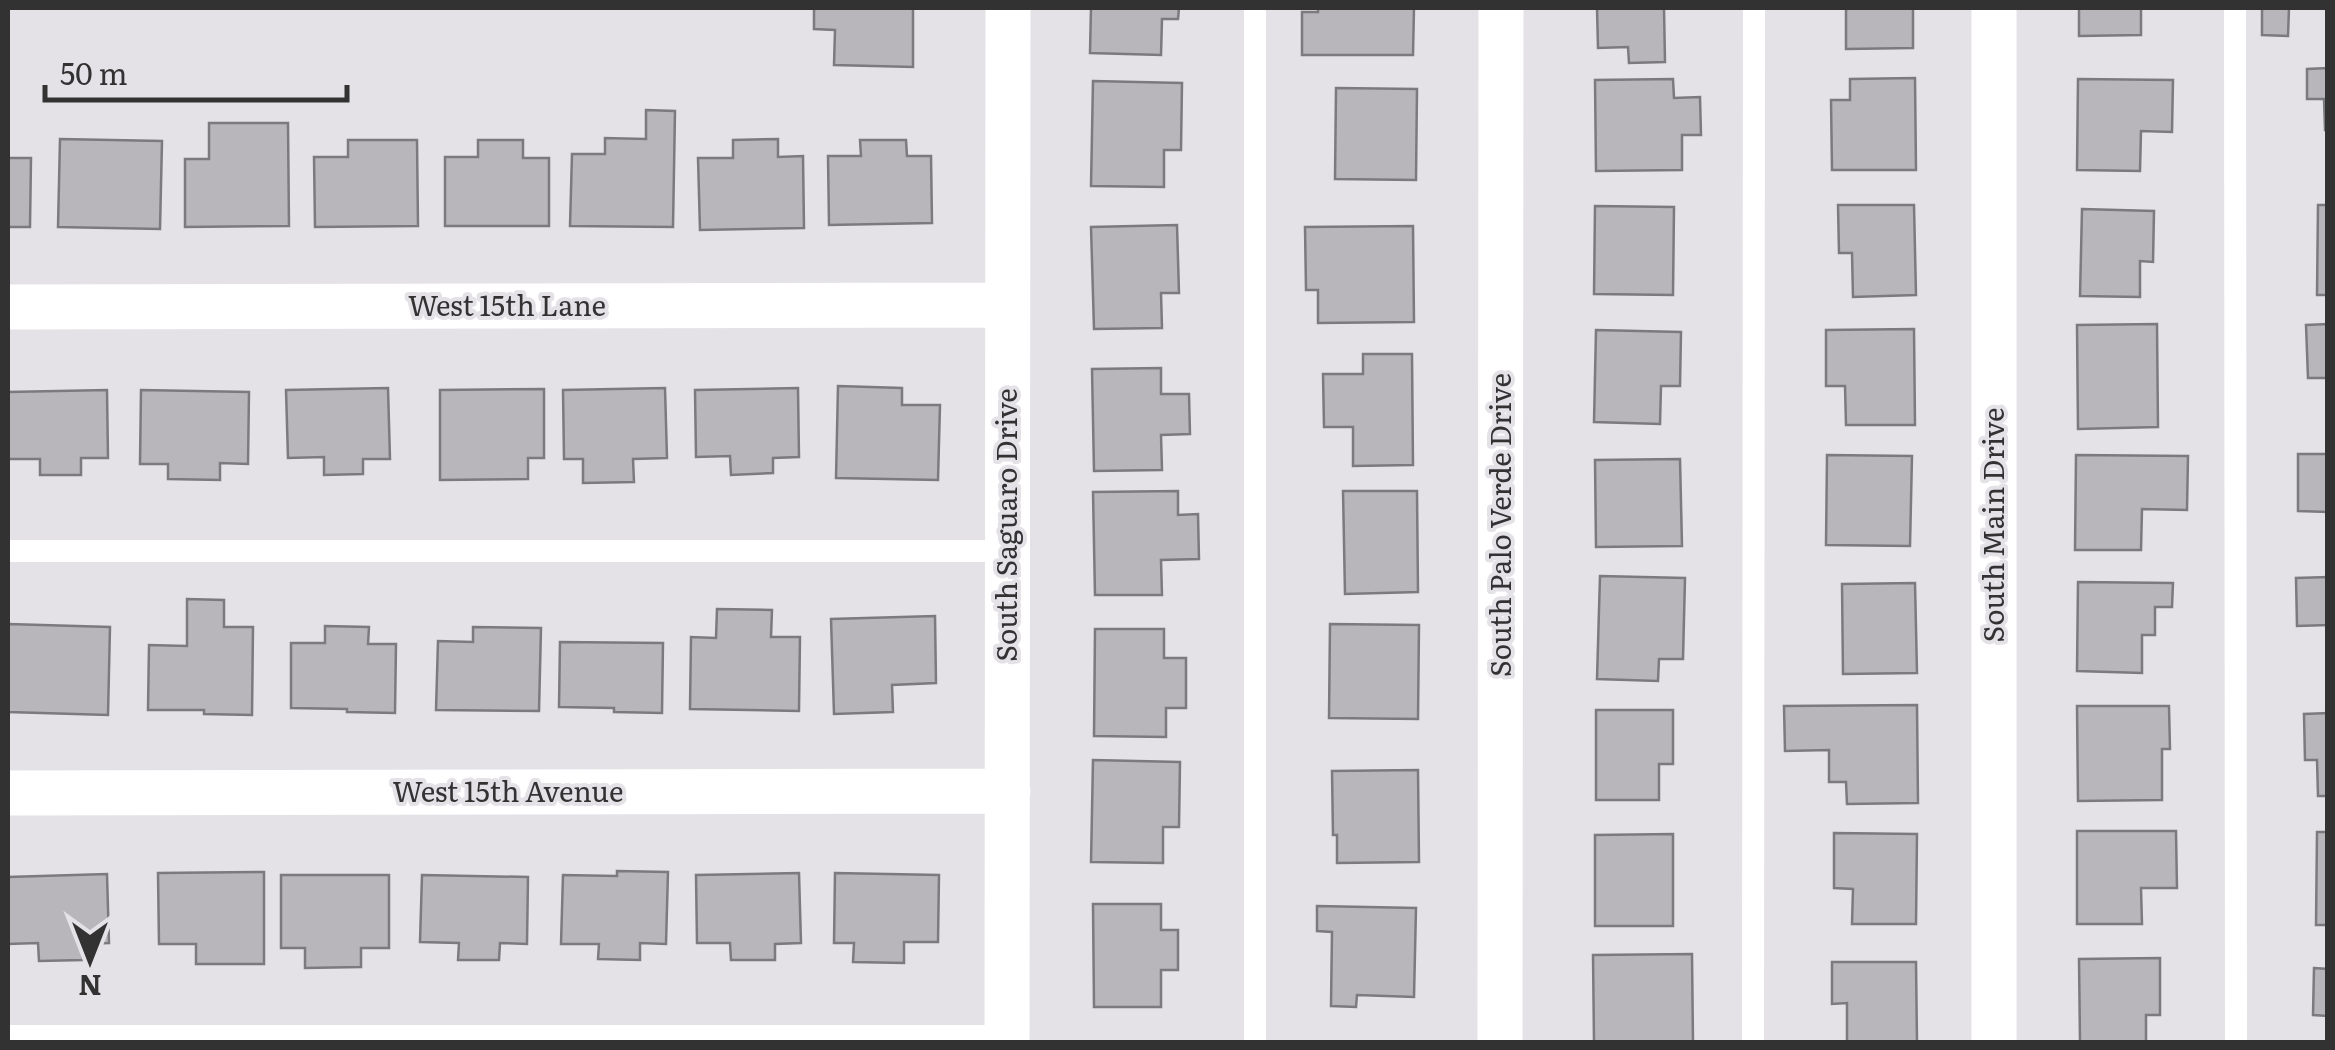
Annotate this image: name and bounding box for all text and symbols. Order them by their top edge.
scale bar [45,40,348,102]
text: 50 m [60,50,128,94]
street label: West 15th Lane [408,283,606,325]
street label: South Palo Verde Drive [1478,373,1520,677]
street label: South Saguaro Drive [984,388,1026,662]
street label: South Main Drive [1971,407,2013,643]
street label: West 15th Avenue [393,769,623,811]
north arrow [40,910,140,1010]
text: N [78,966,102,1008]

